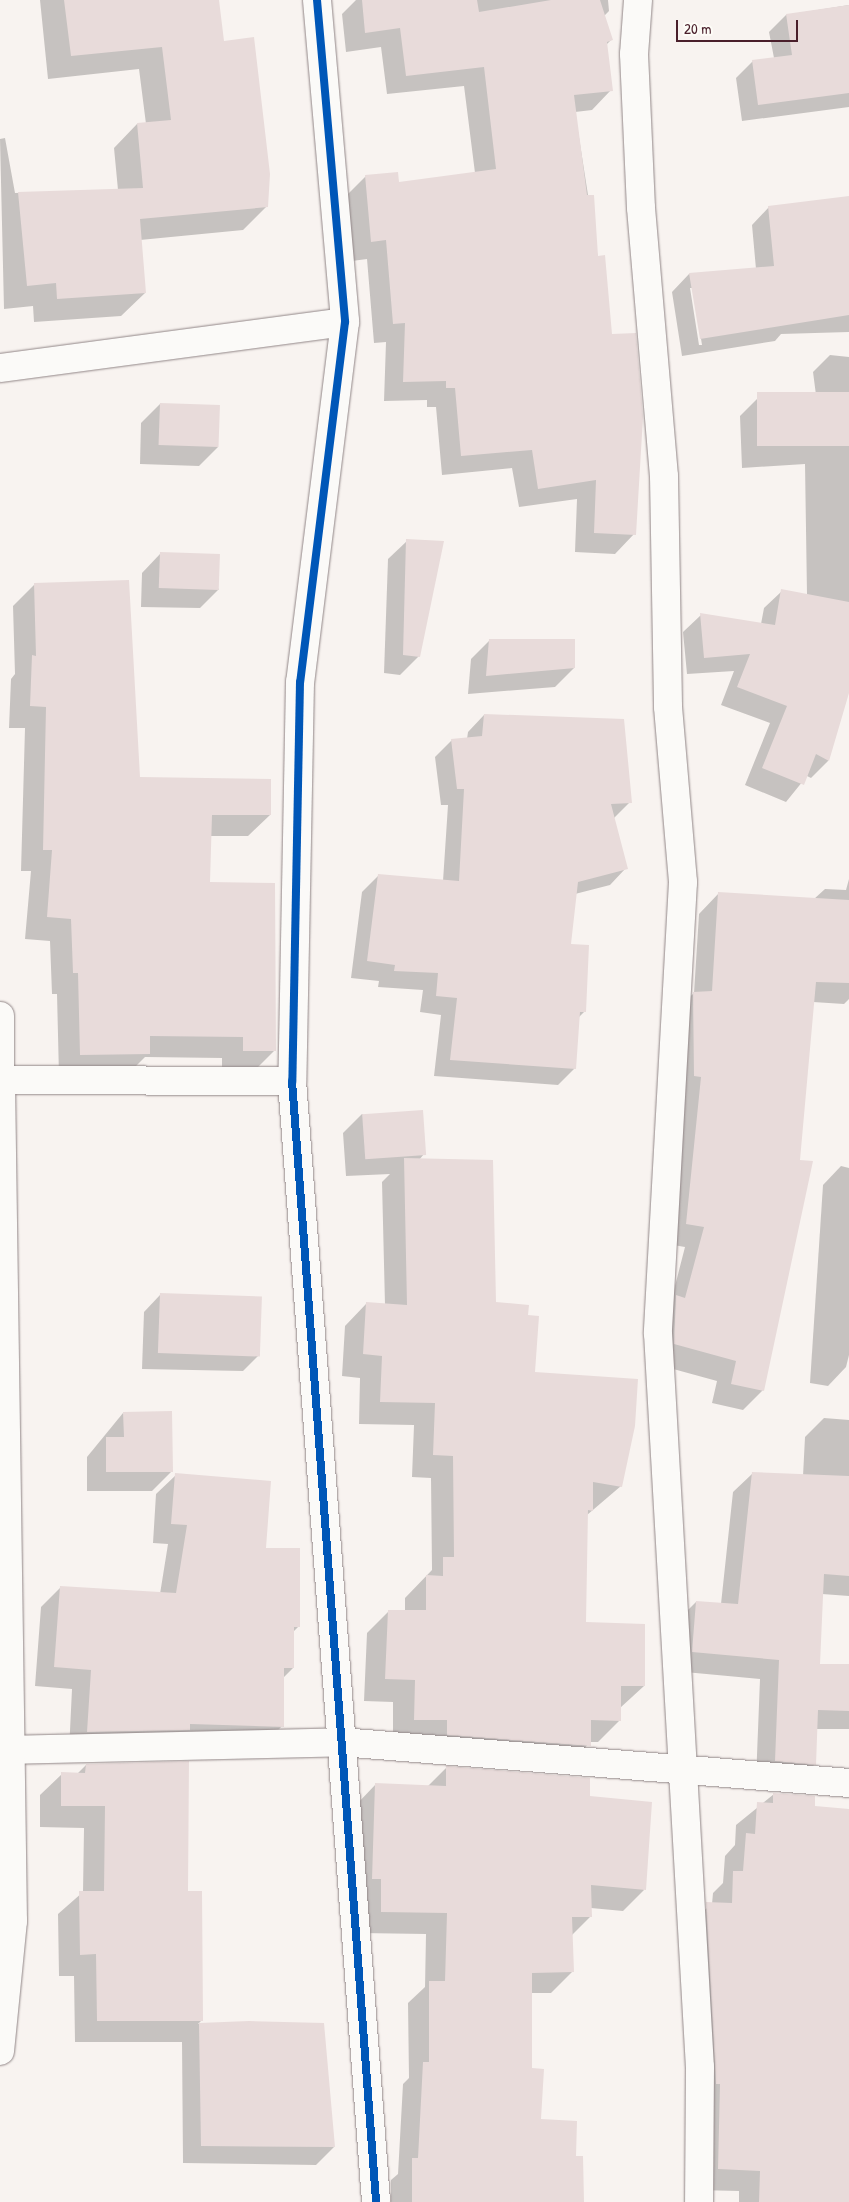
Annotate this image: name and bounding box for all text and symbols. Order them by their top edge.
scale bar [679,10,802,42]
text: 20 m [684,18,711,39]

